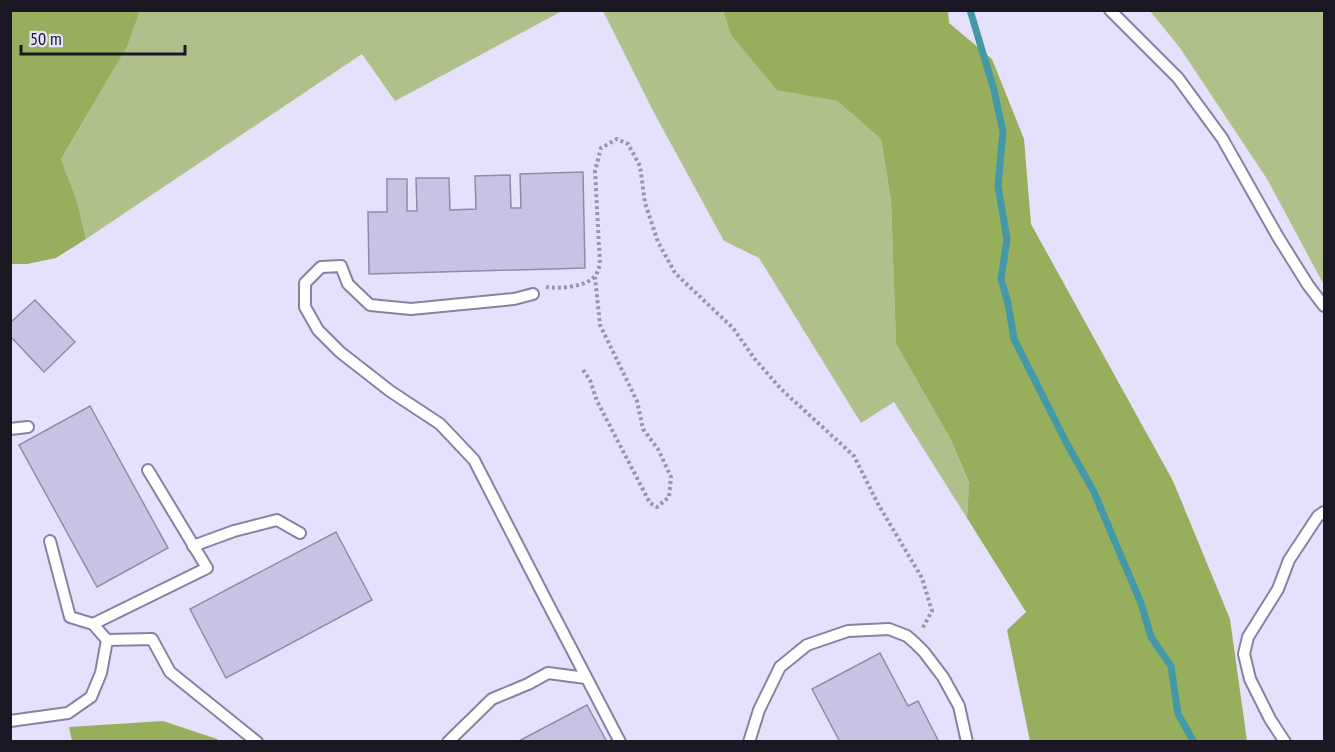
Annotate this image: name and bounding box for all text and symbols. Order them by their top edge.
scale bar [21,18,184,56]
text: 50 m [30,27,62,50]

